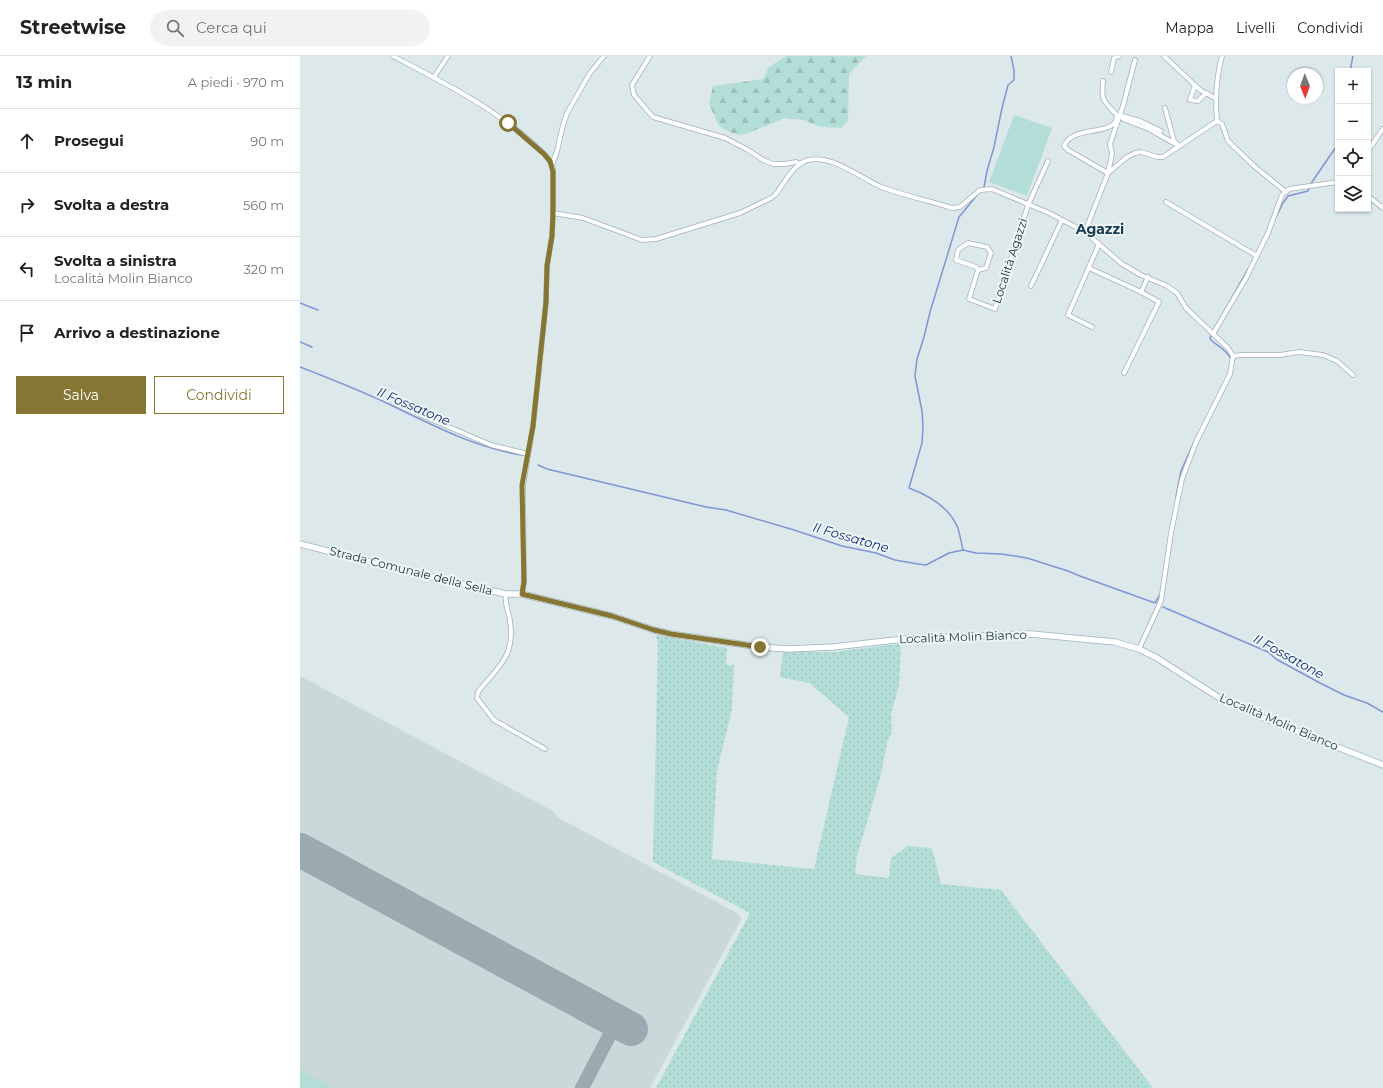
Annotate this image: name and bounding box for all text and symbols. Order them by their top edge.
search box [150,10,430,46]
text: Streetwise [20,16,126,39]
icon: search [164,17,186,39]
text: Cerca qui [196,18,267,37]
text: Mappa [1165,19,1214,37]
text: Livelli [1236,19,1275,37]
text: Condividi [1297,19,1363,37]
north arrow [1287,68,1323,104]
map controls [1335,68,1371,212]
button: + [1335,68,1371,104]
text: 13 min [16,72,72,92]
text: A piedi · 970 m [188,74,284,90]
button: − [1335,104,1371,140]
route start [499,114,517,132]
icon: ahead [16,130,38,152]
text: Prosegui [54,131,124,150]
text: 90 m [250,133,284,149]
button: locate [1335,140,1371,176]
button: layers [1335,176,1371,212]
icon: right [16,194,38,216]
text: Svolta a destra [54,195,169,214]
text: 560 m [243,197,284,213]
street label: Località Agazzi [989,216,1030,305]
district label: Agazzi [1075,220,1124,238]
text: Svolta a sinistra [54,251,177,270]
icon: left [16,258,38,280]
text: 320 m [244,261,284,277]
text: Località Molin Bianco [54,270,193,286]
icon: arrive [16,322,38,344]
text: Arrivo a destinazione [54,323,220,342]
button: Salva [16,376,146,414]
button: Condividi [154,376,284,414]
water label: Il Fossatone [375,383,453,429]
water label: Il Fossatone [811,519,891,556]
street label: Strada Comunale della Sella [328,543,494,598]
street label: Località Molin Bianco [899,627,1027,646]
water label: Il Fossatone [1251,630,1327,682]
route end [751,638,769,656]
street label: Località Molin Bianco [1217,690,1341,753]

